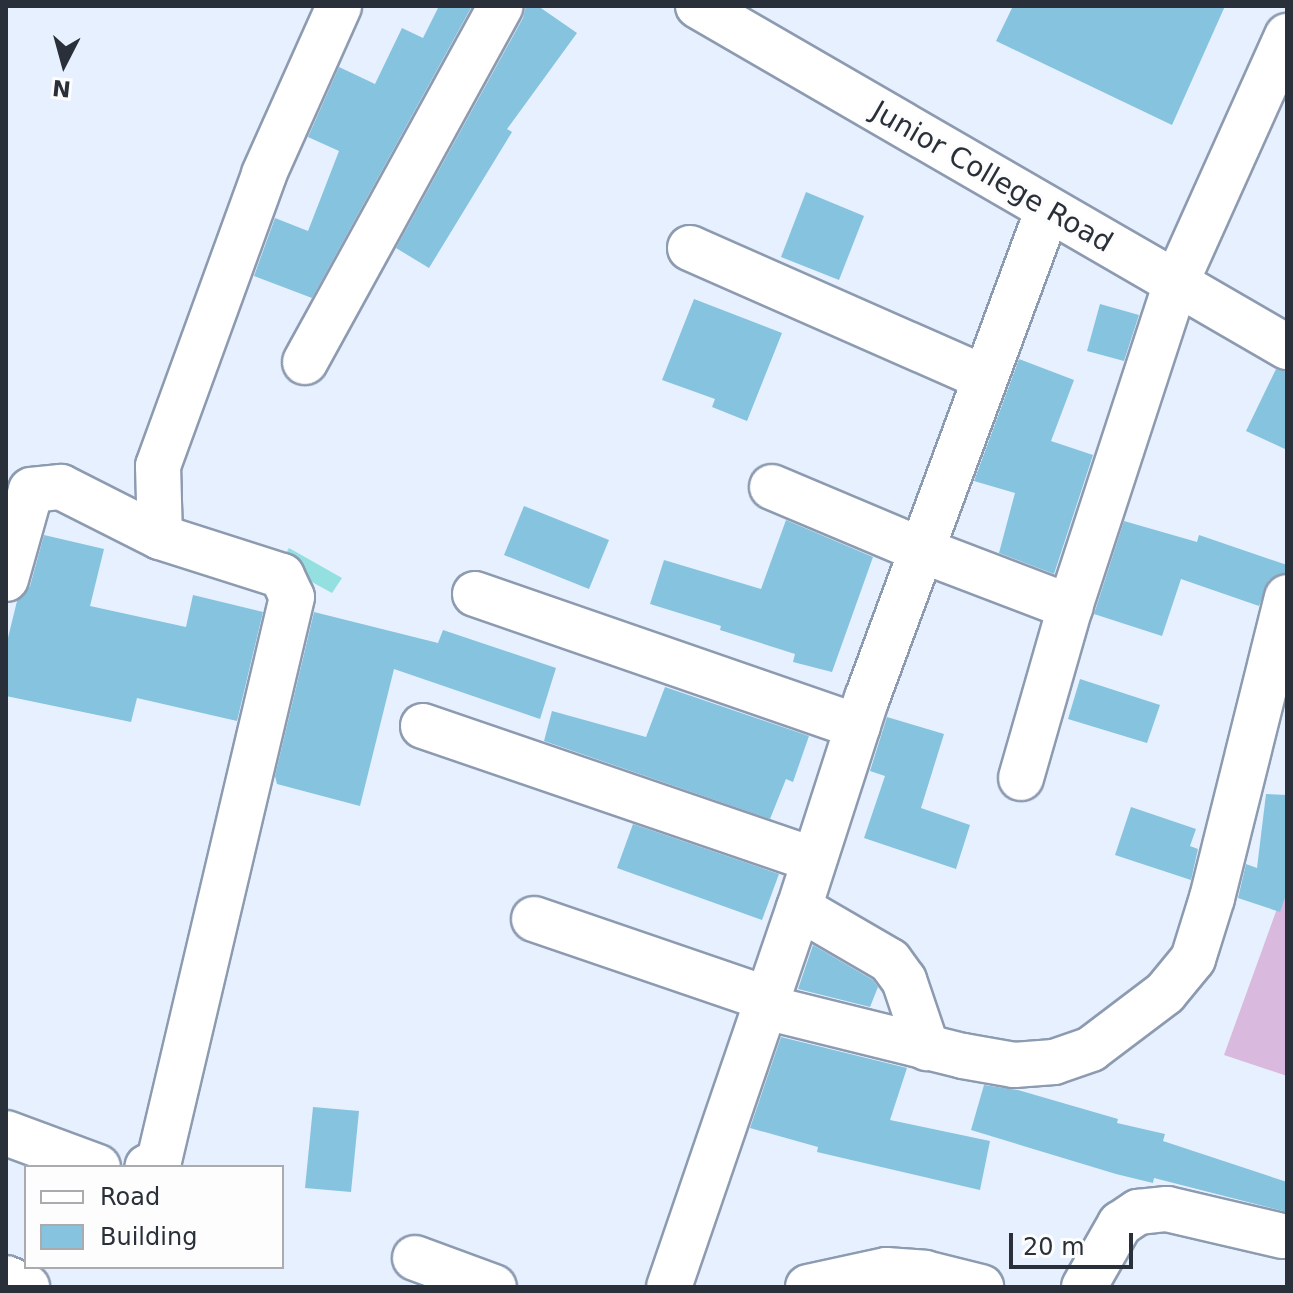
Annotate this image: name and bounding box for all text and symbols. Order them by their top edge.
north arrow [24,24,104,104]
text: N [51,75,72,102]
street label: Junior College Road [866,94,1118,260]
legend [24,1165,284,1269]
text: Road [100,1183,160,1211]
scale bar [1013,1217,1137,1267]
text: Building [100,1223,197,1251]
text: 20 m [1023,1233,1085,1261]

